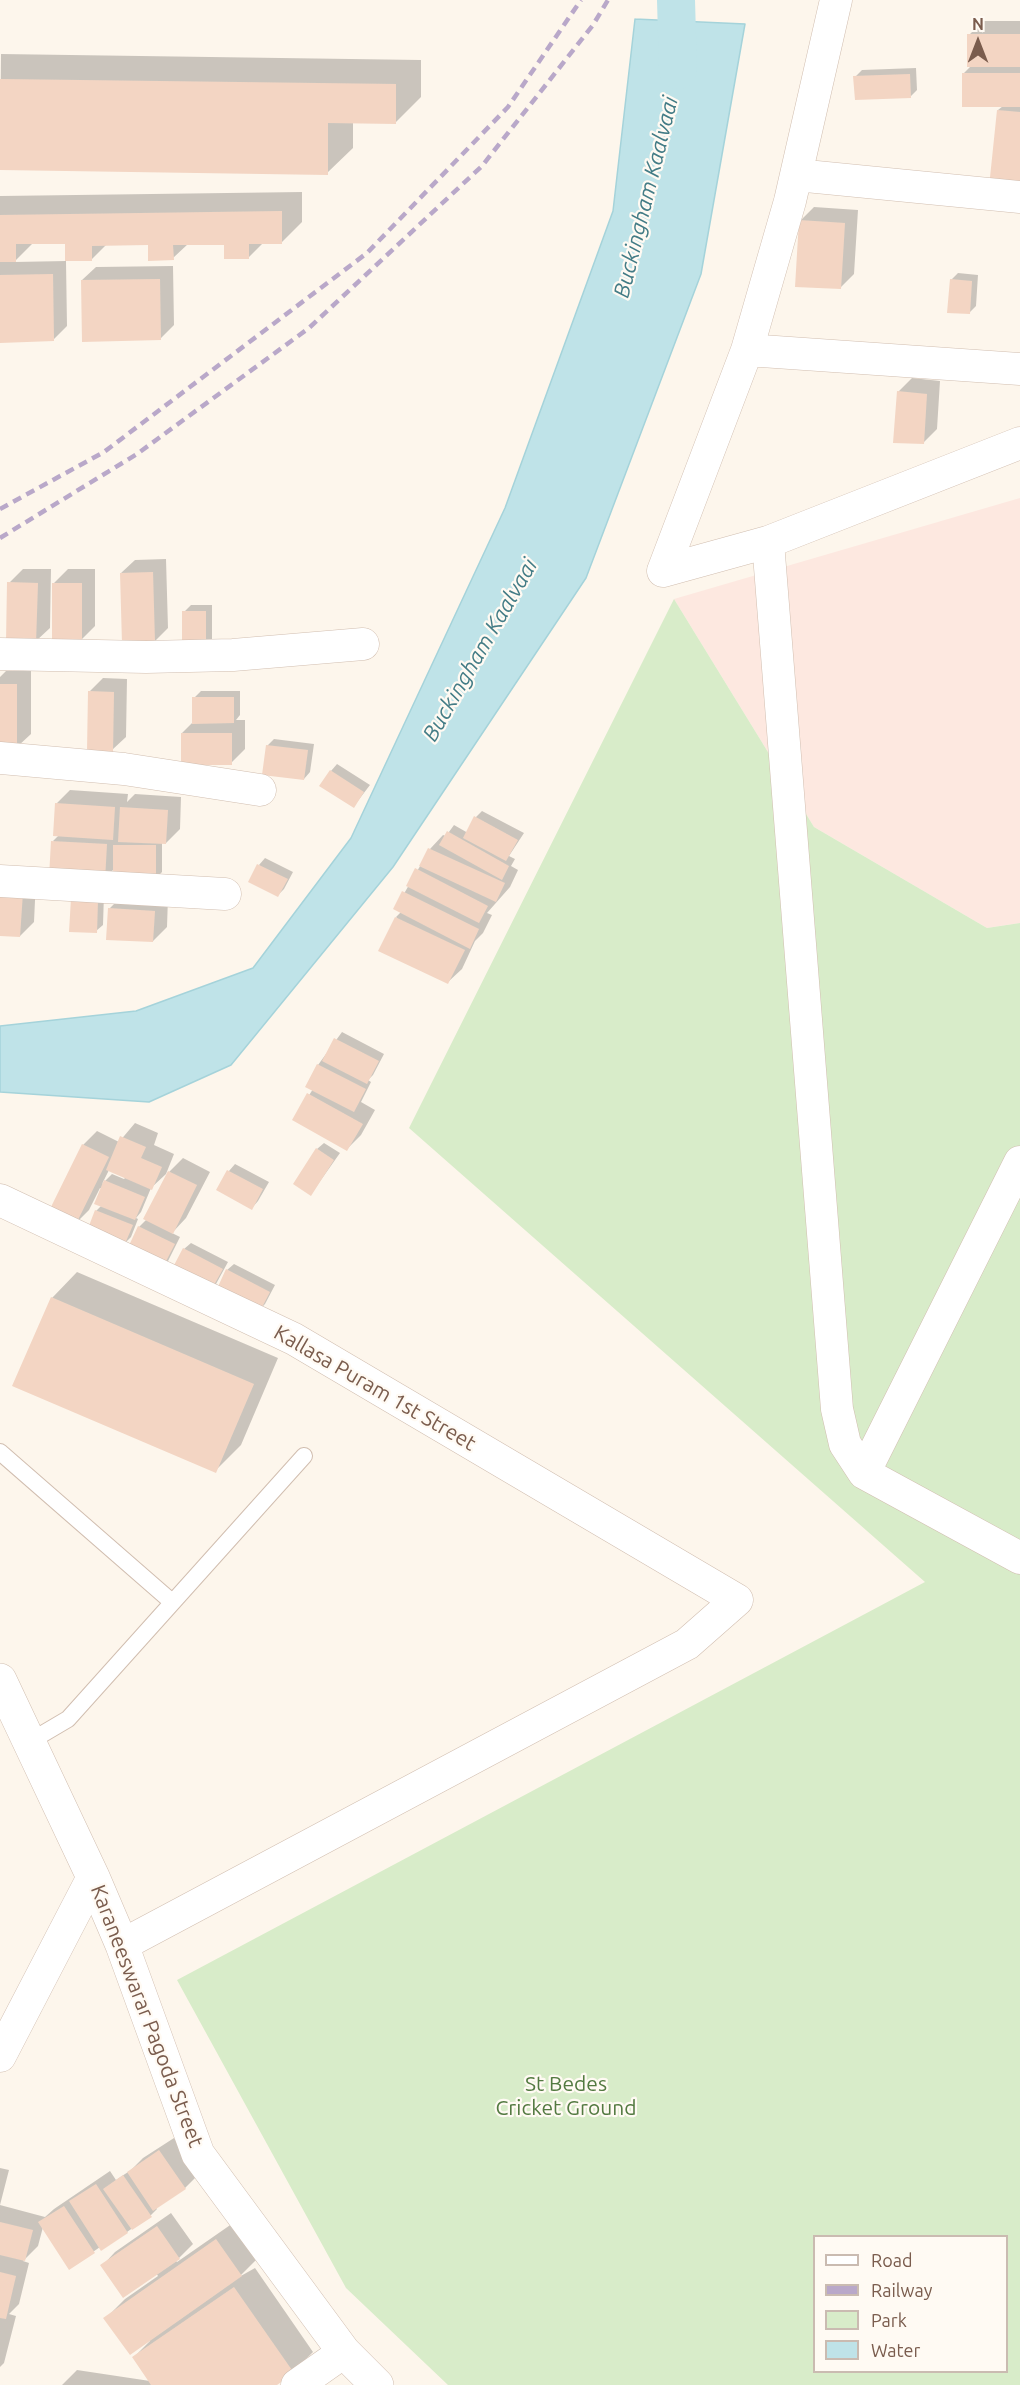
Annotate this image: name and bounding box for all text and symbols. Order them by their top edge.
north arrow [948,12,1008,72]
text: N [972,15,984,33]
water label: Buckingham Kaalvaai [608,94,684,300]
water label: Buckingham Kaalvaai [417,554,543,746]
street label: Kallasa Puram 1st Street [270,1320,480,1456]
street label: Karaneeswarar Pagoda Street [85,1881,209,2151]
park label: St Bedes Cricket Ground [495,2071,637,2121]
legend [813,2235,1008,2373]
text: Road [871,2250,913,2270]
text: Railway [871,2280,932,2300]
text: Park [871,2310,907,2330]
text: Water [871,2340,920,2360]

